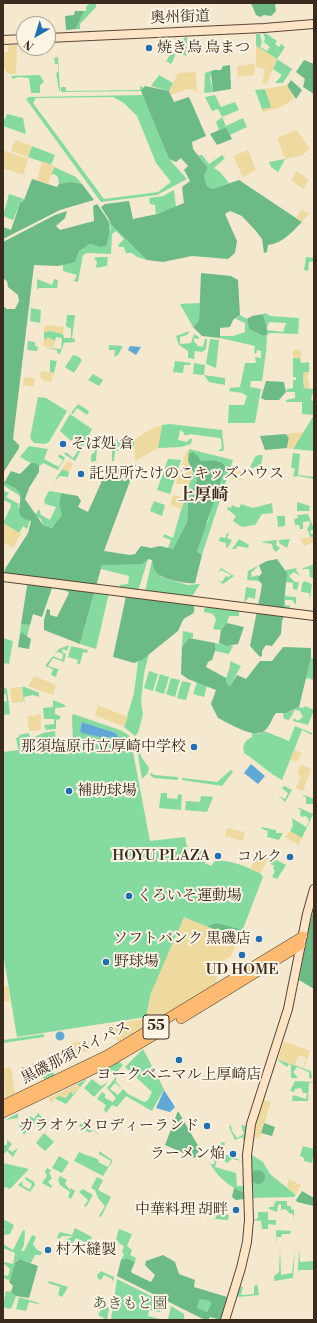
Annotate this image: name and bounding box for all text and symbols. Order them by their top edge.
street label: 奥州街道 [150,8,210,28]
north arrow [16,16,56,56]
text: N [21,36,37,53]
place label: 焼き鳥 鳥まつ [157,39,250,57]
marker: 焼き鳥 鳥まつ [144,43,154,53]
place label: そば処 倉 [71,435,134,453]
marker: そば処 倉 [58,439,68,449]
place label: 託児所たけのこキッズハウス [89,465,284,483]
marker: 託児所たけのこキッズハウス [76,469,86,479]
district label: 上厚崎 [178,486,228,506]
place label: 那須塩原市立厚崎中学校 [21,738,186,756]
marker: 那須塩原市立厚崎中学校 [189,742,199,752]
place label: 補助球場 [77,782,137,800]
marker: 補助球場 [64,786,74,796]
place label: HOYU PLAZA [112,847,210,865]
place label: コルク [237,848,282,866]
marker: HOYU PLAZA [213,851,223,861]
marker: コルク [285,852,295,862]
place label: くろいそ運動場 [137,887,242,905]
marker: くろいそ運動場 [124,891,134,901]
place label: ソフトバンク 黒磯店 [113,930,251,948]
marker: ソフトバンク 黒磯店 [254,934,264,944]
marker: UD HOME [237,950,247,960]
place label: 野球場 [114,953,159,971]
marker: 野球場 [101,957,111,967]
place label: UD HOME [205,961,279,979]
road number: 55 [143,1015,169,1039]
street label: 黒磯那須バイパス [18,1018,134,1088]
marker: ヨークベニマル上厚崎店 [174,1055,184,1065]
place label: ヨークベニマル上厚崎店 [97,1066,261,1084]
place label: カラオケメロディーランド [19,1117,199,1135]
marker: カラオケメロディーランド [202,1121,212,1131]
place label: ラーメン焔 [150,1145,225,1163]
marker: ラーメン焔 [228,1149,238,1159]
place label: 中華料理 胡畔 [135,1201,228,1219]
marker: 中華料理 胡畔 [231,1205,241,1215]
place label: 村木縫製 [56,1241,116,1259]
marker: 村木縫製 [43,1245,53,1255]
park label: あきもと園 [93,1295,167,1313]

